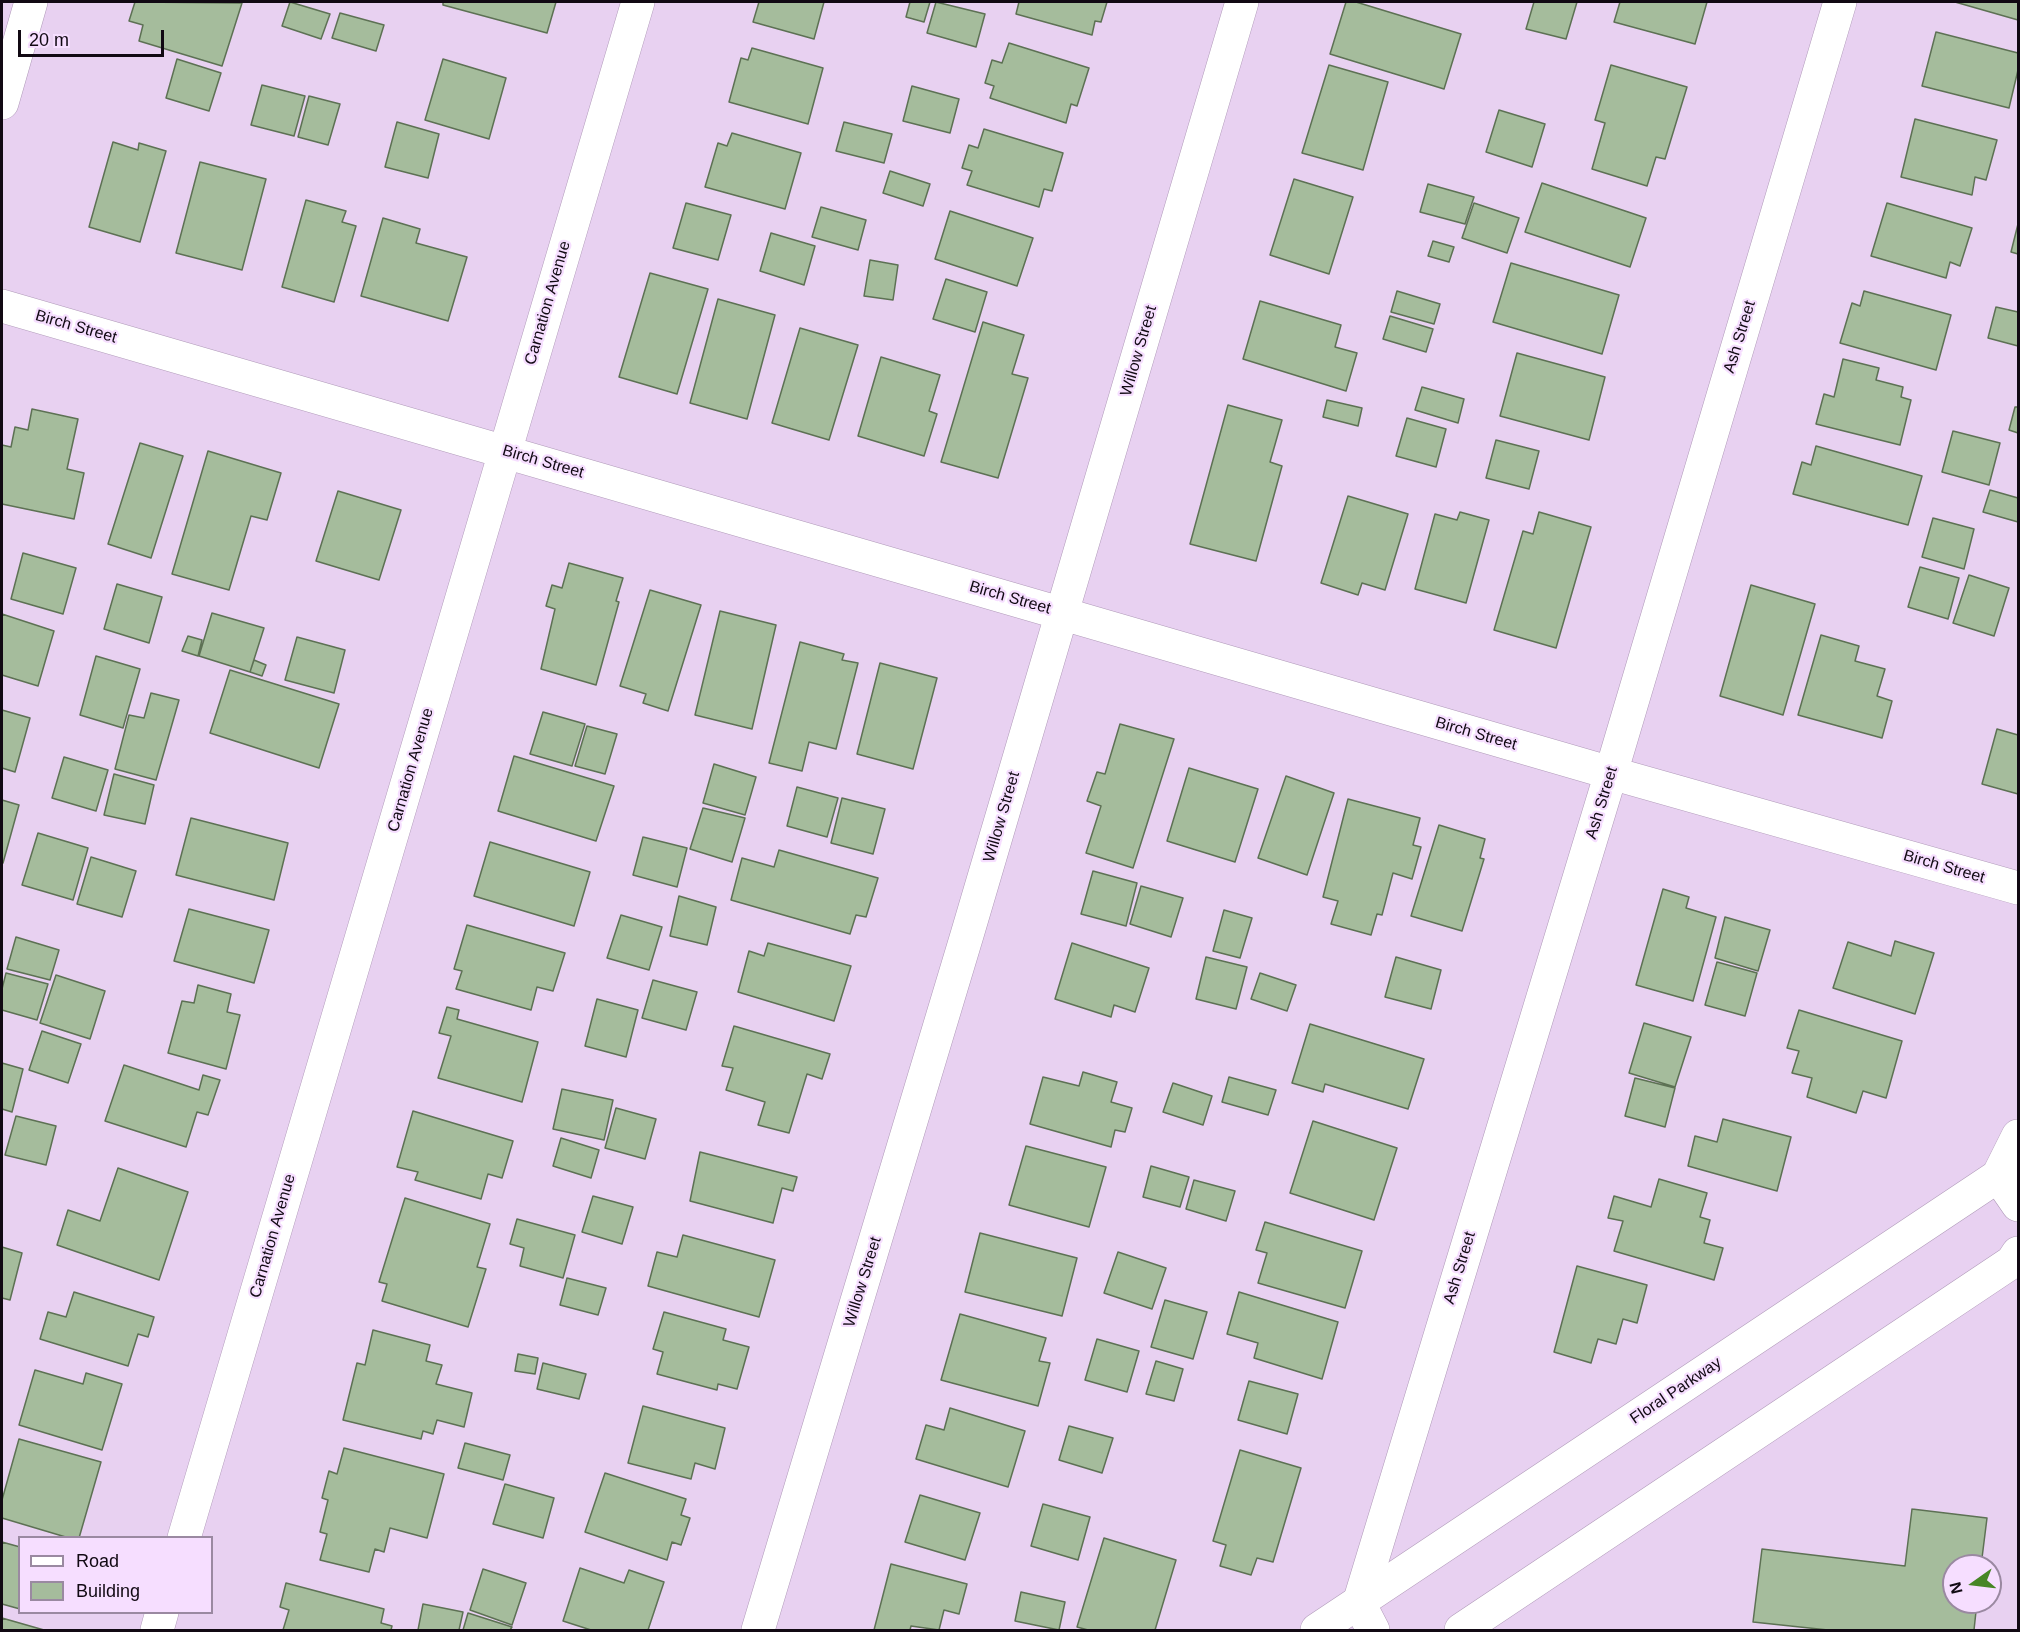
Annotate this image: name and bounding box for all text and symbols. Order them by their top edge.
scale bar [21,18,166,56]
text: 20 m [29,30,69,50]
street label: Carnation Avenue [521,239,575,367]
street label: Ash Street [1720,298,1760,376]
street label: Willow Street [1117,303,1161,399]
street label: Birch Street [33,306,119,348]
street label: Birch Street [500,441,586,483]
street label: Birch Street [967,577,1053,619]
street label: Carnation Avenue [384,706,438,834]
street label: Birch Street [1433,713,1519,755]
street label: Ash Street [1582,764,1622,842]
street label: Willow Street [980,769,1024,865]
street label: Birch Street [1901,846,1987,888]
street label: Carnation Avenue [246,1172,300,1300]
street label: Ash Street [1440,1229,1480,1307]
street label: Willow Street [840,1235,886,1329]
street label: Floral Parkway [1627,1353,1725,1429]
legend [18,1536,213,1614]
text: Road [76,1551,119,1571]
north arrow [1942,1554,2002,1614]
text: N [1946,1580,1966,1596]
text: Building [76,1581,140,1601]

